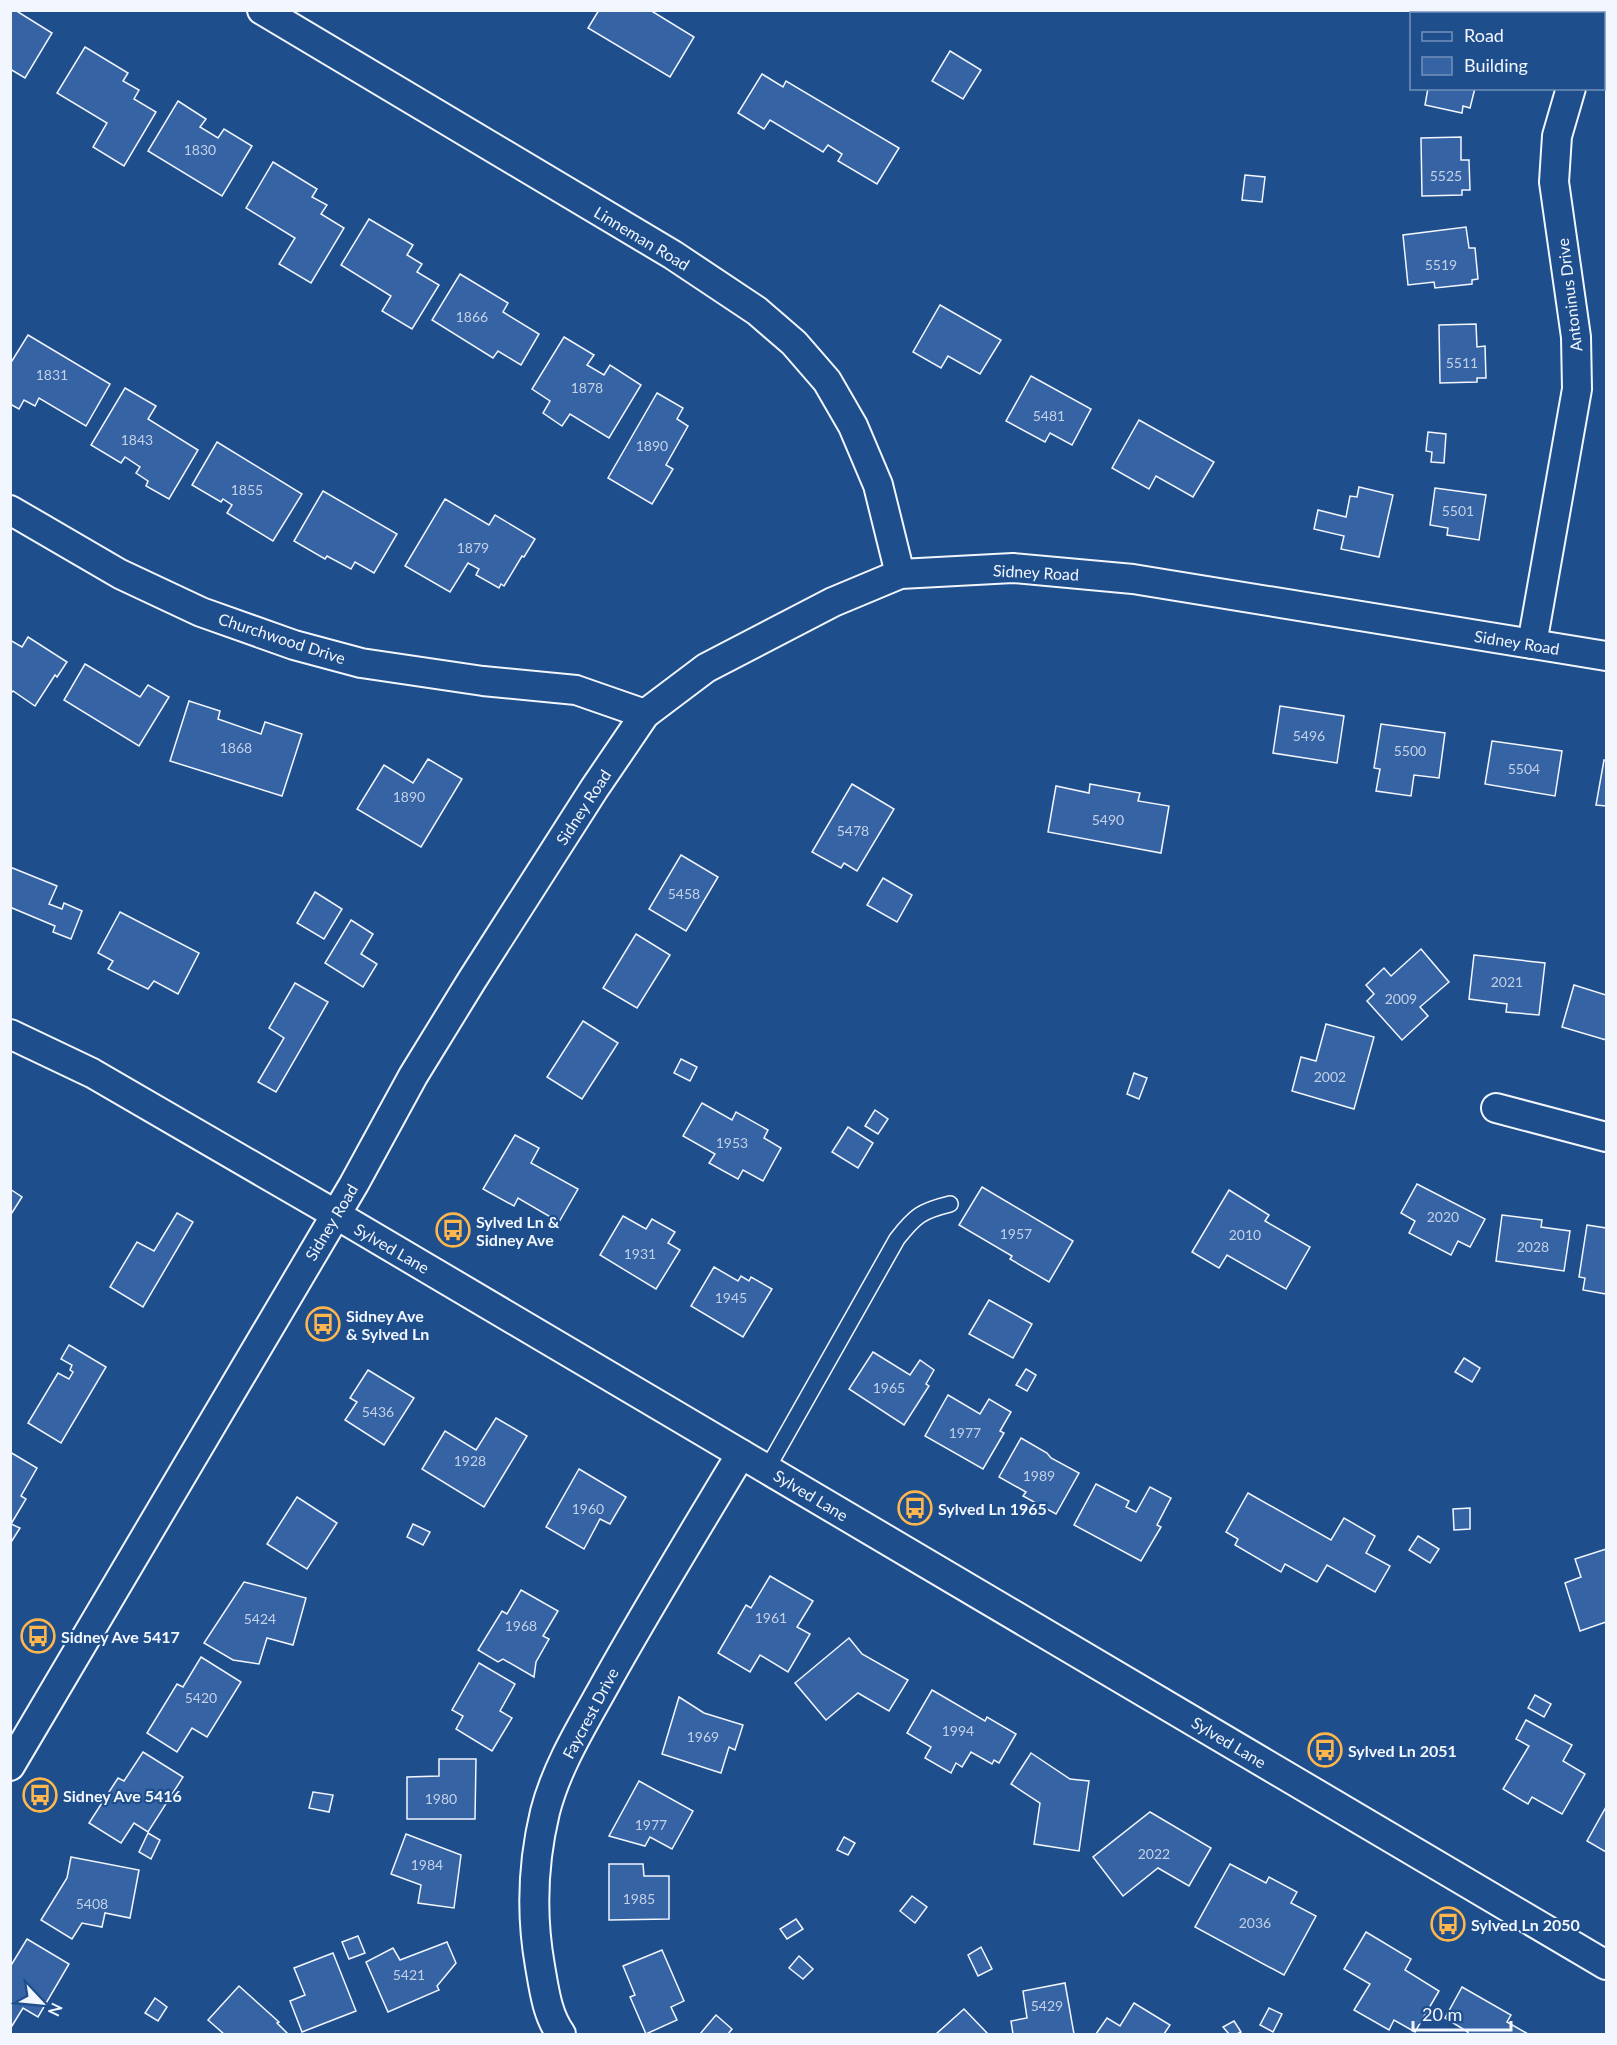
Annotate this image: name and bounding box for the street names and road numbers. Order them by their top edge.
street label: Linneman Road [591,202,693,274]
street label: Antoninus Drive [1553,237,1585,353]
street label: Sidney Road [993,560,1079,584]
street label: Churchwood Drive [216,609,348,667]
street label: Sidney Road [1473,626,1561,658]
street label: Sidney Road [552,766,614,848]
street label: Sidney Road [301,1180,361,1264]
street label: Sylved Lane [351,1219,433,1277]
street label: Sylved Lane [770,1465,852,1525]
street label: Faycrest Drive [558,1664,622,1762]
street label: Sylved Lane [1188,1712,1270,1772]

